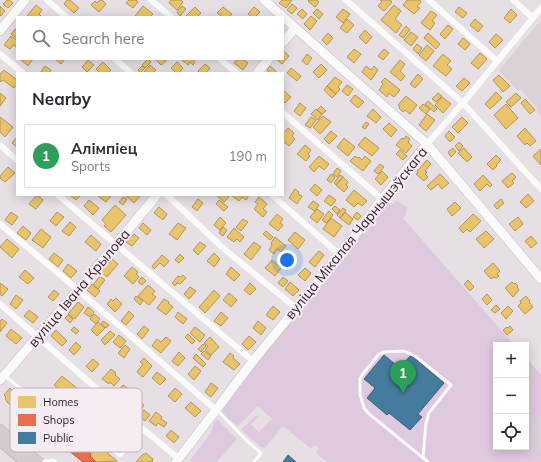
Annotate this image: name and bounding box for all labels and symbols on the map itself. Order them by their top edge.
street label: вуліца Мікалая Чарнышэўскага [281,143,431,323]
street label: вуліца Івана Крылова [24,225,134,351]
your location [277,250,297,270]
pin: 1 [390,360,416,393]
legend [10,388,142,452]
text: Homes [43,395,79,409]
text: Shops [43,413,75,427]
text: Public [43,431,74,445]

